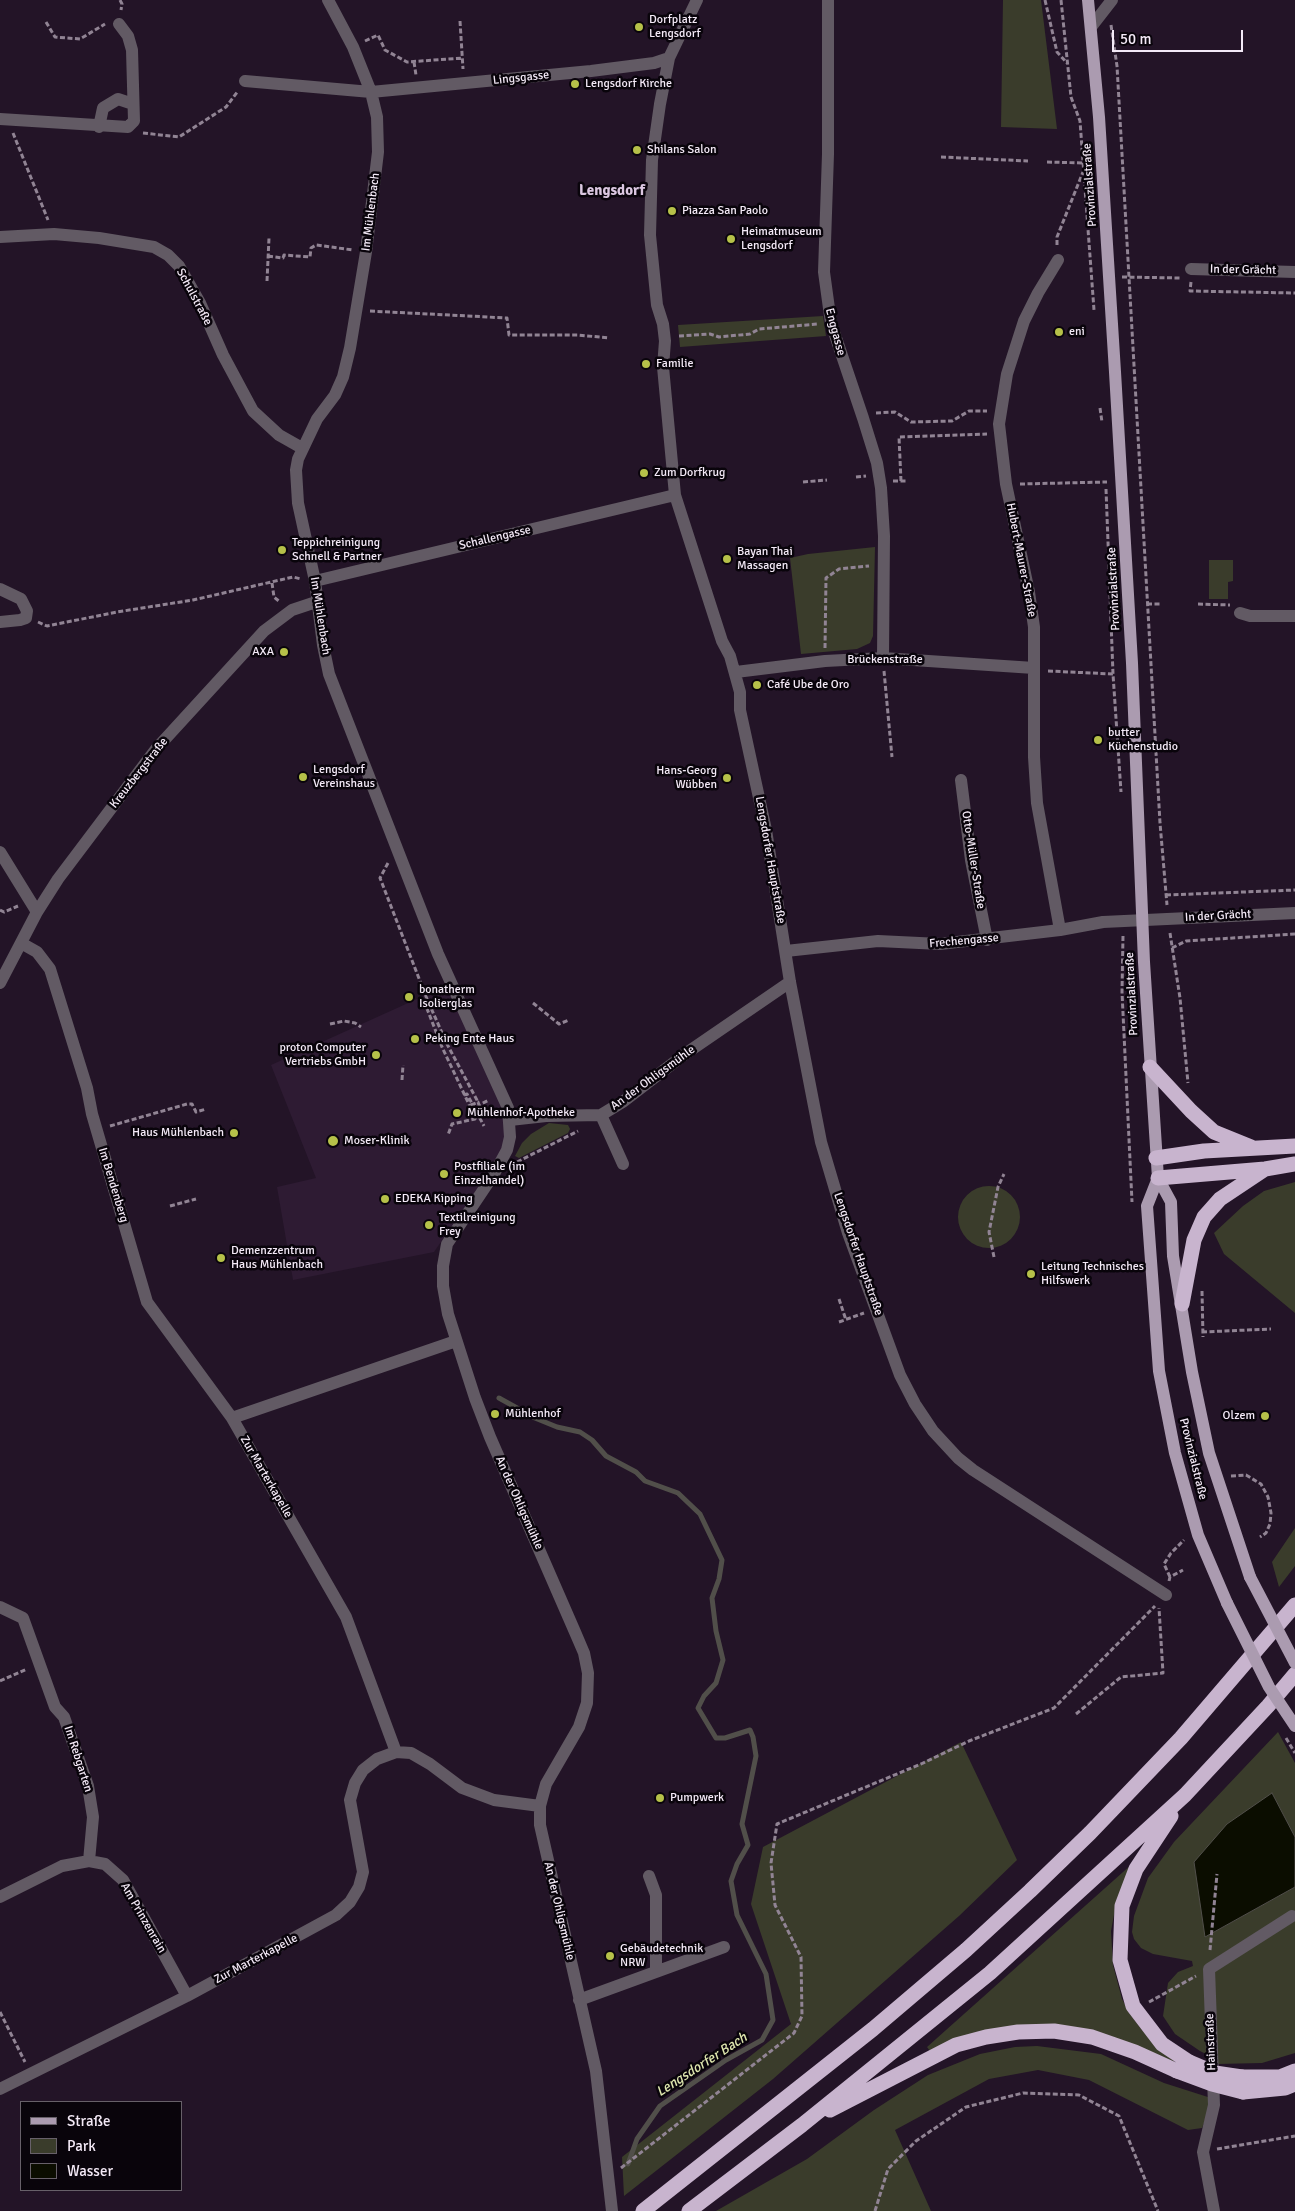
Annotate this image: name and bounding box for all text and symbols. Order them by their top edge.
place label: Dorfplatz Lengsdorf [649,13,700,41]
scale bar [1115,20,1246,52]
marker: Dorfplatz Lengsdorf [633,21,645,33]
text: 50 m [1120,30,1151,48]
street label: Lingsgasse [492,68,550,88]
place label: Lengsdorf Kirche [585,77,672,91]
marker: Lengsdorf Kirche [569,78,581,90]
place label: Shilans Salon [647,143,716,157]
street label: Provinzialstraße [1080,143,1100,227]
marker: Shilans Salon [631,144,643,156]
street label: Im Mühlenbach [359,172,383,252]
district label: Lengsdorf [579,182,645,200]
place label: Piazza San Paolo [682,204,768,218]
marker: Piazza San Paolo [666,205,678,217]
place label: Heimatmuseum Lengsdorf [741,225,822,253]
marker: Heimatmuseum Lengsdorf [725,233,737,245]
street label: In der Grächt [1210,262,1276,278]
street label: Schulstraße [173,266,215,328]
street label: Enggasse [822,307,848,357]
place label: eni [1069,325,1085,339]
marker: eni [1053,326,1065,338]
place label: Familie [656,357,693,371]
marker: Familie [640,358,652,370]
place label: Zum Dorfkrug [654,466,725,480]
marker: Zum Dorfkrug [638,467,650,479]
street label: Hubert-Maurer-Straße [1003,502,1039,618]
street label: Schallengasse [458,523,532,553]
place label: Teppichreinigung Schnell & Partner [292,536,382,564]
marker: Teppichreinigung Schnell & Partner [276,544,288,556]
place label: Bayan Thai Massagen [737,545,793,573]
street label: Provinzialstraße [1105,547,1123,631]
marker: Bayan Thai Massagen [721,553,733,565]
street label: Im Mühlenbach [307,576,333,656]
place label: AXA [252,645,274,659]
marker: AXA [278,646,290,658]
street label: Brückenstraße [847,653,923,667]
place label: Café Ube de Oro [767,678,849,692]
marker: Café Ube de Oro [751,679,763,691]
place label: butter Küchenstudio [1108,726,1178,754]
marker: butter Küchenstudio [1092,734,1104,746]
street label: Kreuzbergstraße [107,735,171,811]
place label: Lengsdorf Vereinshaus [313,763,375,791]
place label: Hans-Georg Wübben [656,764,717,792]
marker: Lengsdorf Vereinshaus [297,771,309,783]
marker: Hans-Georg Wübben [721,772,733,784]
street label: Lengsdorfer Hauptstraße [752,795,788,925]
street label: Otto-Müller-Straße [958,810,988,910]
street label: In der Grächt [1184,907,1252,925]
street label: Frechengasse [929,931,999,951]
street label: Provinzialstraße [1123,952,1141,1036]
place label: bonatherm Isolierglas [419,983,475,1011]
marker: bonatherm Isolierglas [403,991,415,1003]
place label: Peking Ente Haus [425,1032,514,1046]
marker: Peking Ente Haus [409,1033,421,1045]
place label: proton Computer Vertriebs GmbH [279,1041,366,1069]
street label: An der Ohligsmühle [608,1043,698,1113]
marker: proton Computer Vertriebs GmbH [370,1049,382,1061]
place label: Mühlenhof-Apotheke [467,1106,575,1120]
marker: Mühlenhof-Apotheke [451,1107,463,1119]
place label: Haus Mühlenbach [132,1126,224,1140]
marker: Haus Mühlenbach [228,1127,240,1139]
marker: Moser-Klinik [326,1134,340,1148]
place label: Moser-Klinik [344,1134,409,1148]
street label: Im Bendenberg [95,1146,131,1224]
place label: Postfiliale (im Einzelhandel) [454,1160,525,1188]
marker: Postfiliale (im Einzelhandel) [438,1168,450,1180]
street label: Lengsdorfer Hauptstraße [830,1191,886,1317]
place label: EDEKA Kipping [395,1192,473,1206]
marker: EDEKA Kipping [379,1193,391,1205]
place label: Textilreinigung Frey [439,1211,516,1239]
marker: Textilreinigung Frey [423,1219,435,1231]
place label: Demenzzentrum Haus Mühlenbach [231,1244,323,1272]
marker: Demenzzentrum Haus Mühlenbach [215,1252,227,1264]
place label: Leitung Technisches Hilfswerk [1041,1260,1144,1288]
marker: Leitung Technisches Hilfswerk [1025,1268,1037,1280]
place label: Mühlenhof [505,1407,560,1421]
marker: Mühlenhof [489,1408,501,1420]
place label: Olzem [1223,1409,1255,1423]
marker: Olzem [1259,1410,1271,1422]
street label: Provinzialstraße [1176,1417,1210,1501]
street label: Zur Marterkapelle [237,1433,295,1521]
street label: An der Ohligsmühle [492,1454,546,1552]
street label: Im Rebgarten [61,1724,95,1794]
place label: Pumpwerk [670,1791,724,1805]
marker: Pumpwerk [654,1792,666,1804]
street label: An der Ohligsmühle [541,1860,577,1962]
street label: Am Prinzenrain [117,1880,169,1956]
street label: Zur Marterkapelle [212,1931,300,1987]
place label: Gebäudetechnik NRW [620,1942,703,1970]
marker: Gebäudetechnik NRW [604,1950,616,1962]
street label: Hainstraße [1203,2013,1219,2071]
water label: Lengsdorfer Bach [653,2029,751,2101]
legend [20,2101,182,2191]
text: Straße [67,2112,111,2130]
text: Park [67,2137,96,2155]
text: Wasser [67,2162,113,2180]

